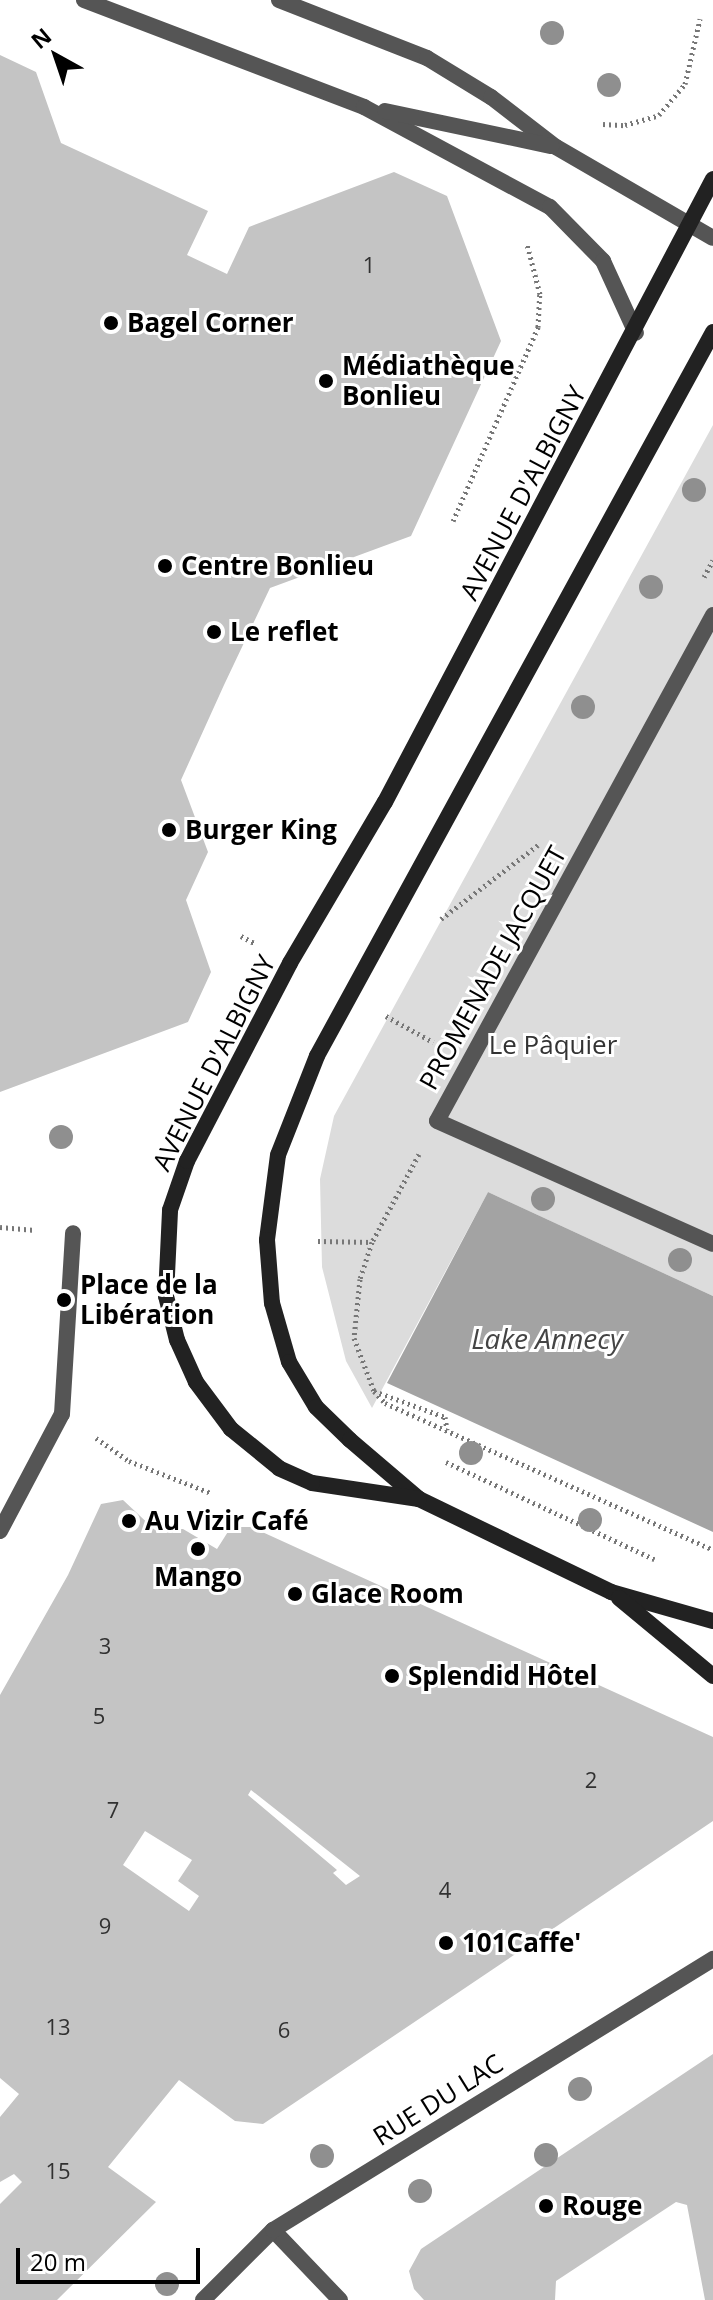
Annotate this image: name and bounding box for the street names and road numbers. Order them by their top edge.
street label: AVENUE D'ALBIGNY [453,381,593,605]
street label: PROMENADE JACQUET [413,841,573,1095]
street label: AVENUE D'ALBIGNY [146,950,282,1176]
street label: RUE DU LAC [367,2048,509,2152]

